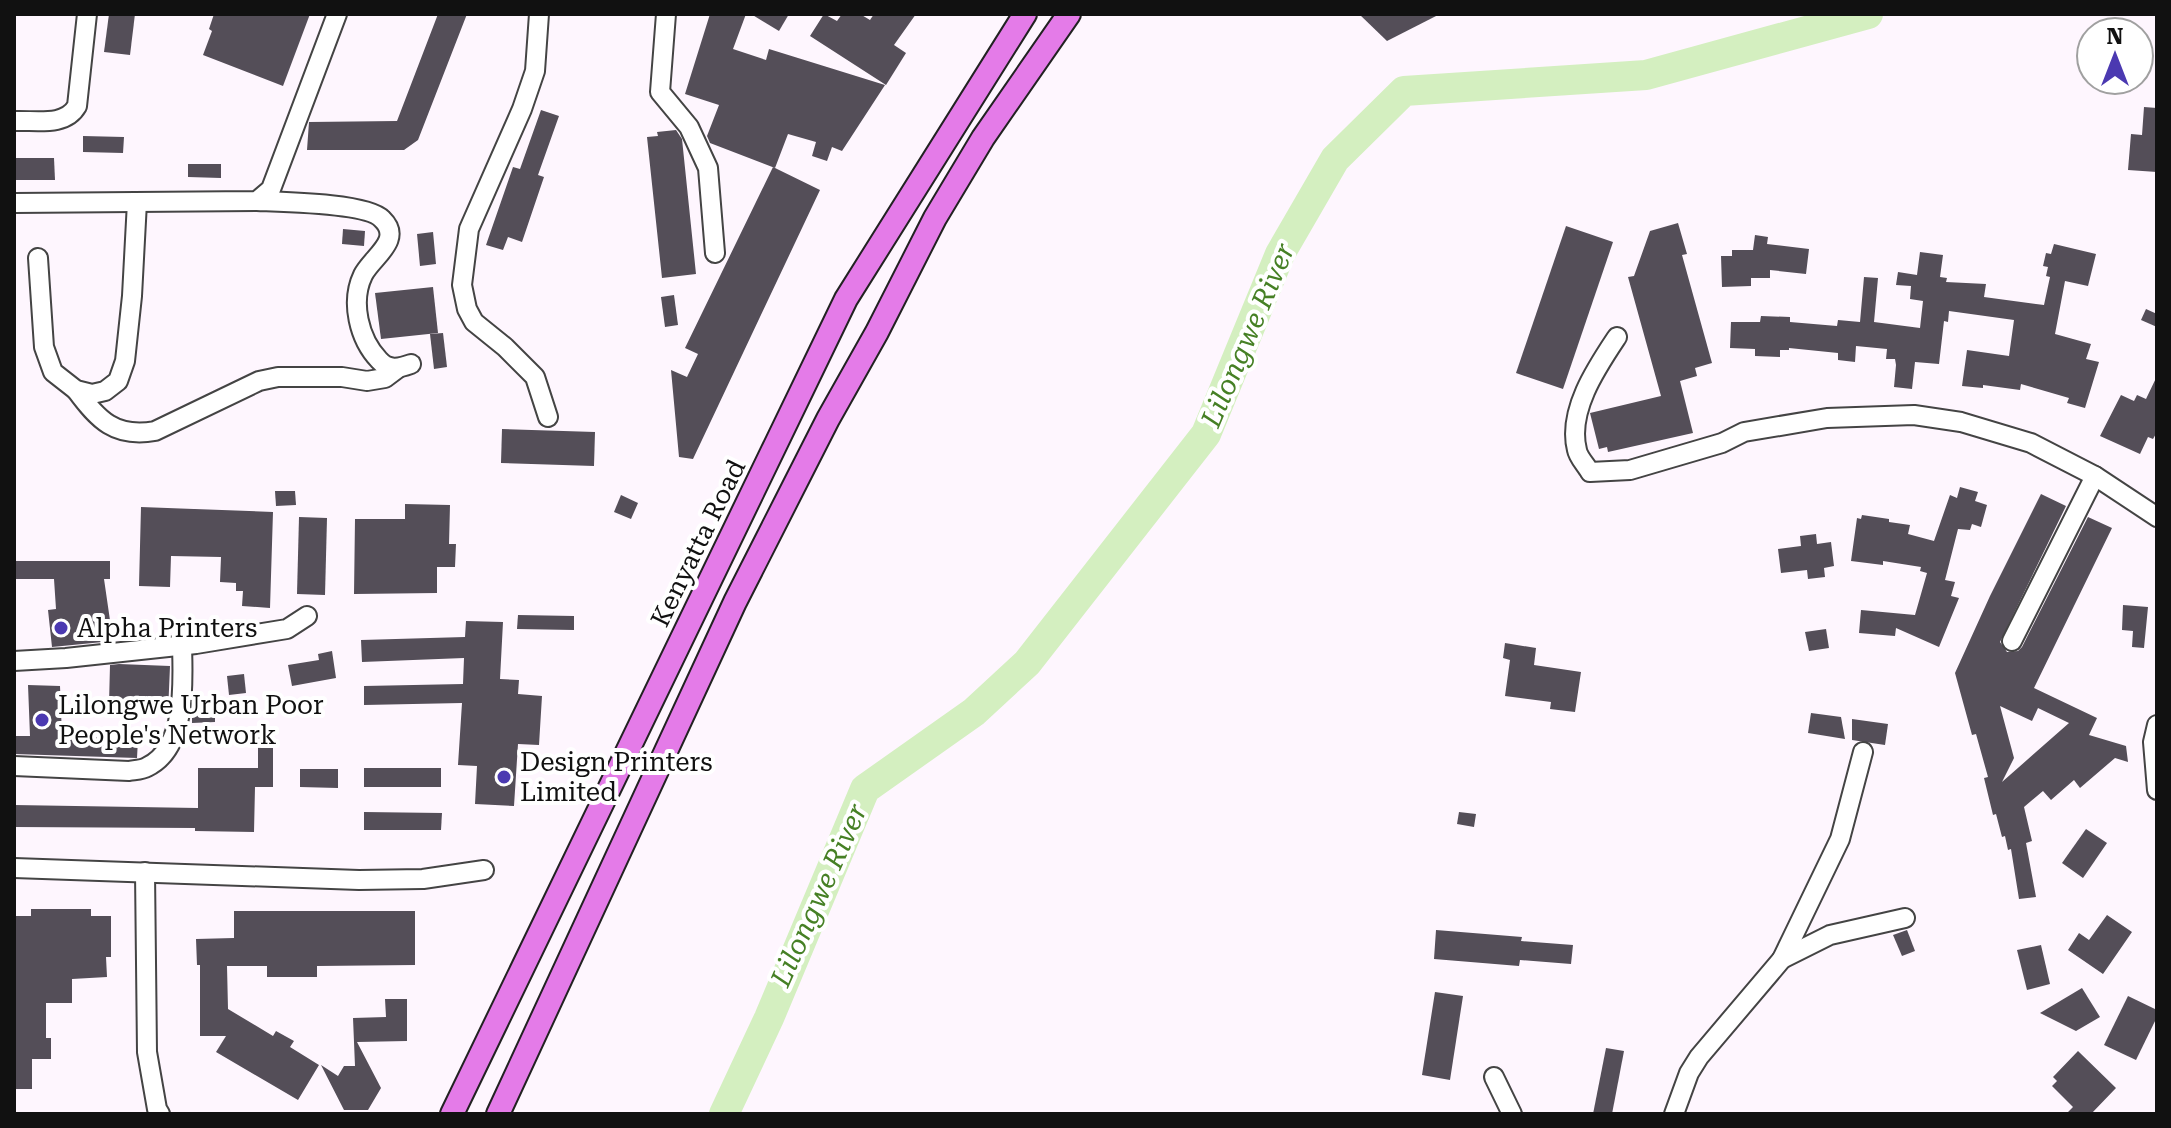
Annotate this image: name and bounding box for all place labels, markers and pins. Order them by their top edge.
place label: Alpha Printers [77,613,257,643]
marker: Alpha Printers [52,619,70,637]
place label: Lilongwe Urban Poor People's Network [58,690,324,750]
marker: Lilongwe Urban Poor People's Network [33,711,51,729]
place label: Design Printers Limited [520,747,713,807]
marker: Design Printers Limited [495,768,513,786]

